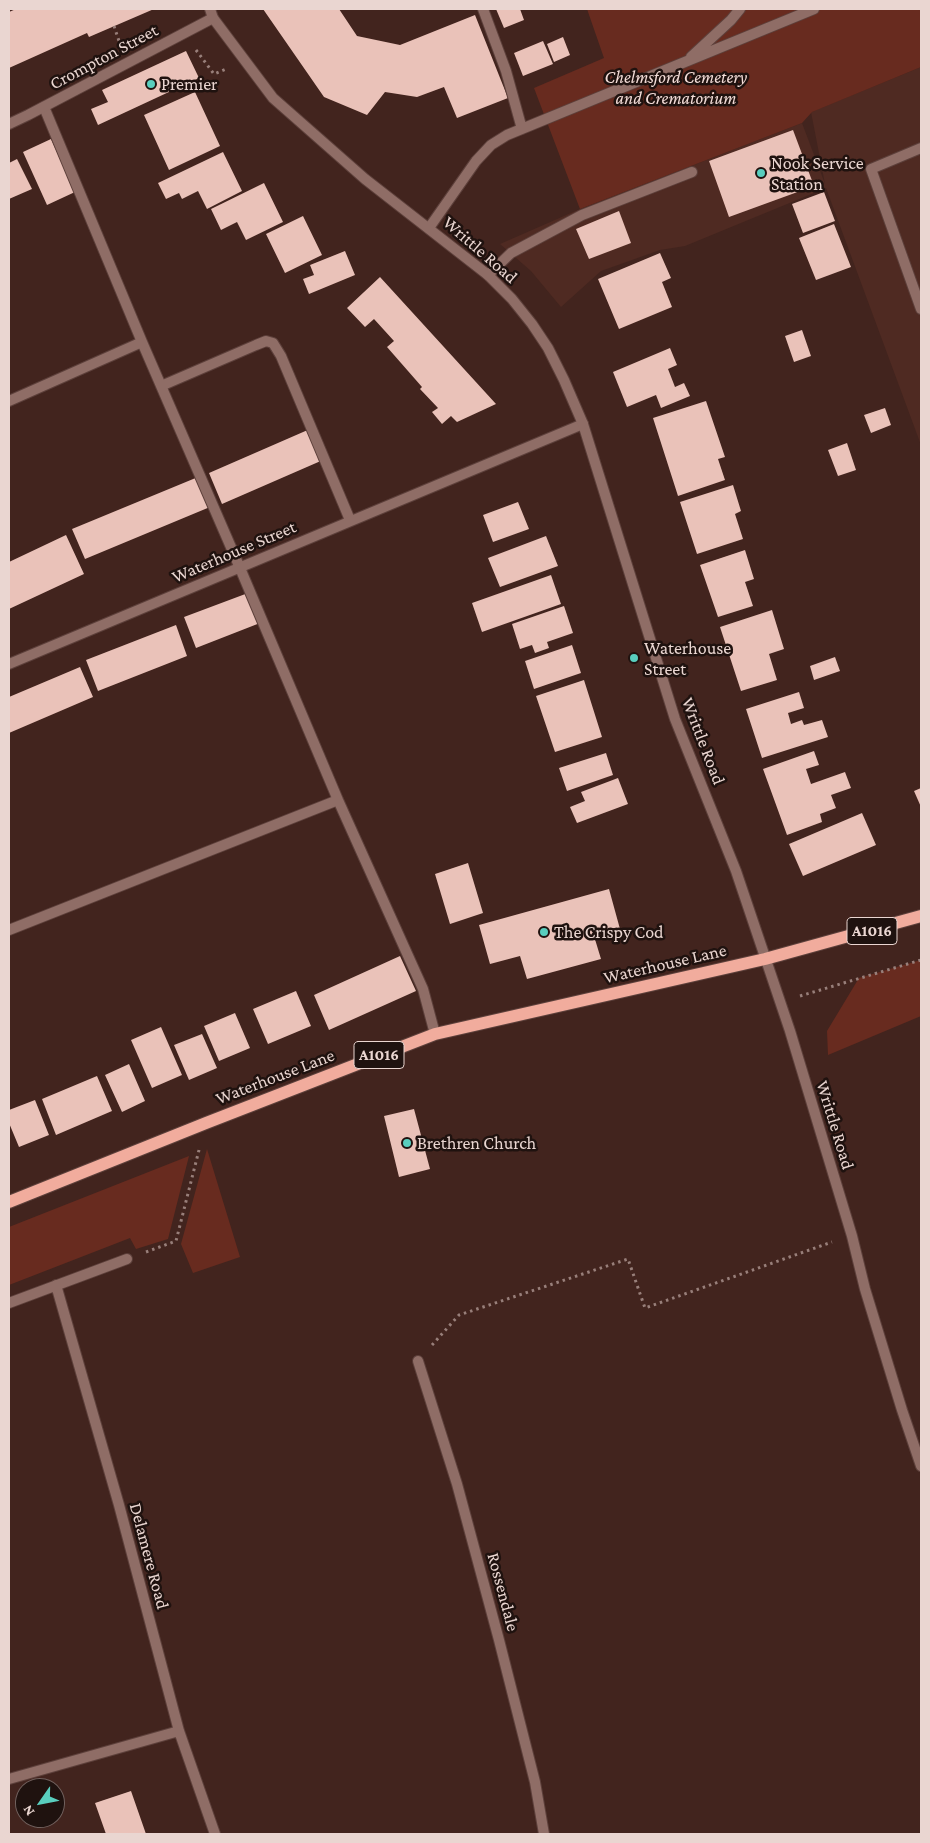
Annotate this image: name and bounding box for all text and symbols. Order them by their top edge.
street label: Crompton Street [46,19,162,95]
park label: Chelmsford Cemetery and Crematorium [605,66,747,108]
place label: Premier [161,73,217,95]
marker: Premier [145,78,157,90]
place label: Nook Service Station [771,152,864,194]
marker: Nook Service Station [755,167,767,179]
street label: Writtle Road [438,212,522,288]
street label: Waterhouse Street [169,516,299,588]
place label: Waterhouse Street [644,637,731,680]
marker: Waterhouse Street [628,652,640,664]
street label: Writtle Road [676,694,730,788]
road number: A1016 [847,918,897,944]
place label: The Crispy Cod [554,921,664,943]
marker: The Crispy Cod [538,926,550,938]
street label: Waterhouse Lane [601,939,729,989]
road number: A1016 [354,1042,404,1068]
street label: Waterhouse Lane [213,1044,337,1110]
street label: Writtle Road [811,1078,859,1172]
place label: Brethren Church [417,1132,536,1154]
marker: Brethren Church [401,1137,413,1149]
street label: Delamere Road [124,1501,174,1611]
street label: Rossendale [482,1550,524,1634]
north arrow [15,1778,65,1828]
text: N [19,1802,38,1819]

